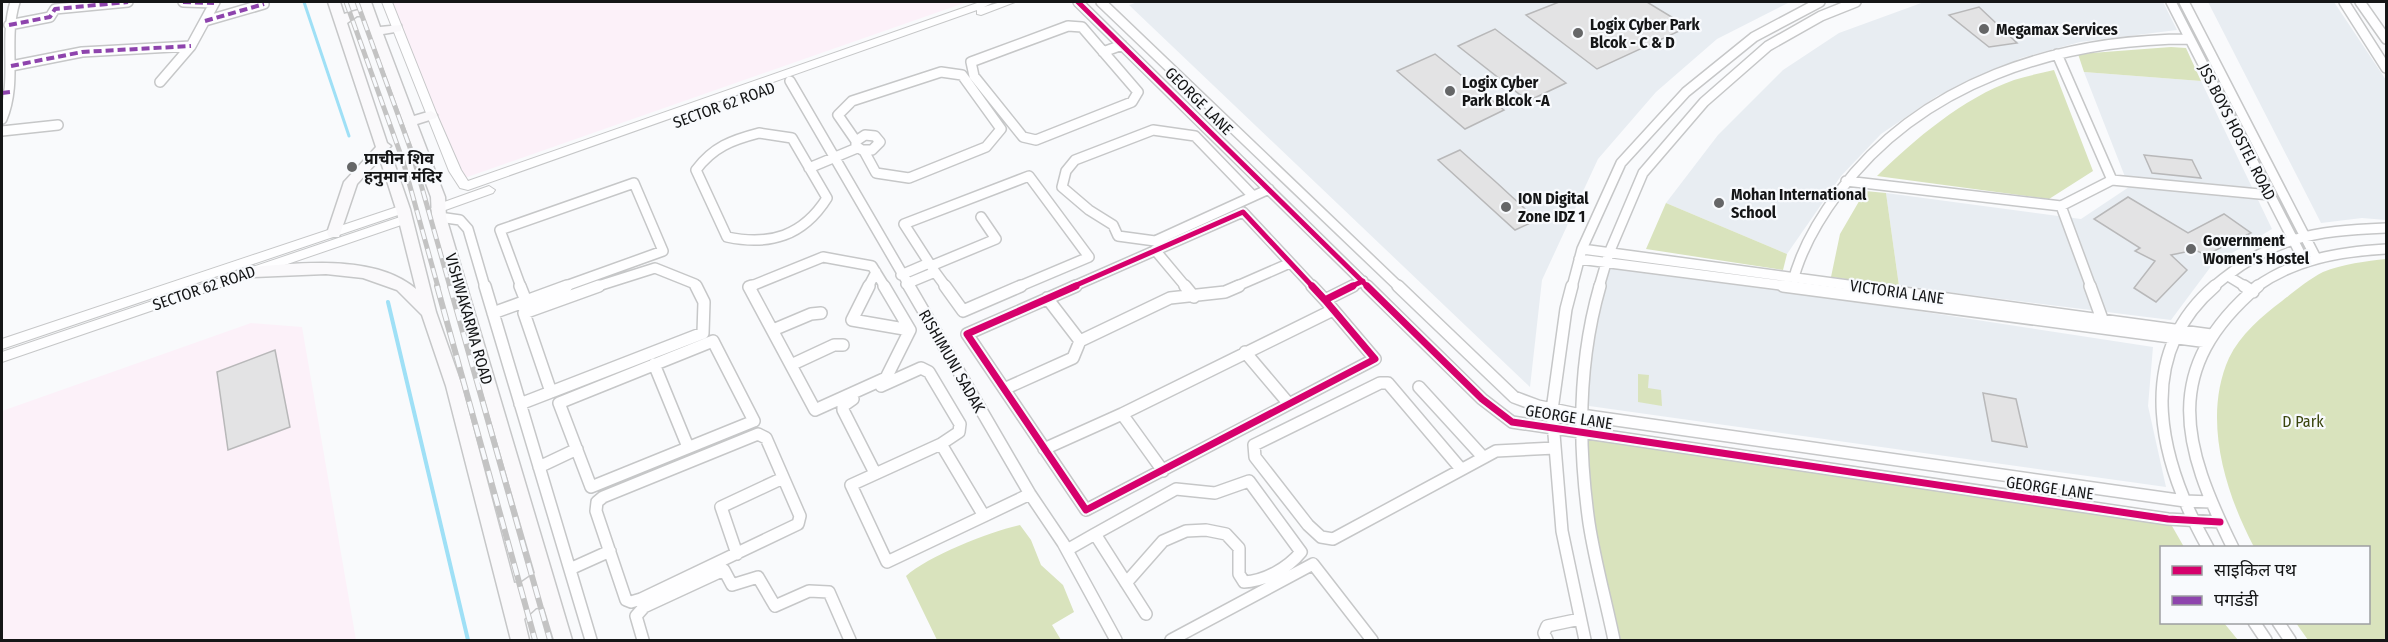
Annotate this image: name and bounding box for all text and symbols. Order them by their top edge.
place label: Logix Cyber Park Blcok - C & D [1590,15,1701,52]
place label: Megamax Services [1996,20,2118,39]
marker: Megamax Services [1977,22,1991,36]
marker: Logix Cyber Park Blcok - C & D [1571,26,1585,40]
street label: JSS BOYS HOSTEL ROAD [2194,61,2280,203]
street label: GEORGE LANE [1161,63,1237,139]
place label: Logix Cyber Park Blcok -A [1462,73,1550,110]
street label: SECTOR 62 ROAD [670,78,778,132]
marker: Logix Cyber Park Blcok -A [1443,84,1457,98]
place label: प्राचीन शिव हनुमान मंदिर [364,149,443,187]
marker: प्राचीन शिव हनुमान मंदिर [345,160,359,174]
place label: Mohan International School [1731,185,1867,222]
place label: ION Digital Zone IDZ 1 [1518,189,1589,226]
marker: Mohan International School [1712,196,1726,210]
marker: ION Digital Zone IDZ 1 [1499,200,1513,214]
place label: Government Women's Hostel [2203,231,2310,268]
marker: Government Women's Hostel [2184,242,2198,256]
street label: VISHWAKARMA ROAD [441,251,497,387]
street label: SECTOR 62 ROAD [150,262,258,314]
street label: VICTORIA LANE [1849,276,1945,308]
street label: RISHIMUNI SADAK [915,306,989,416]
street label: GEORGE LANE [1524,401,1614,433]
park label: D Park [2282,412,2324,431]
street label: GEORGE LANE [2005,472,2095,504]
legend [2160,546,2370,624]
text: साइकिल पथ [2214,559,2297,581]
text: पगडंडी [2214,589,2259,611]

